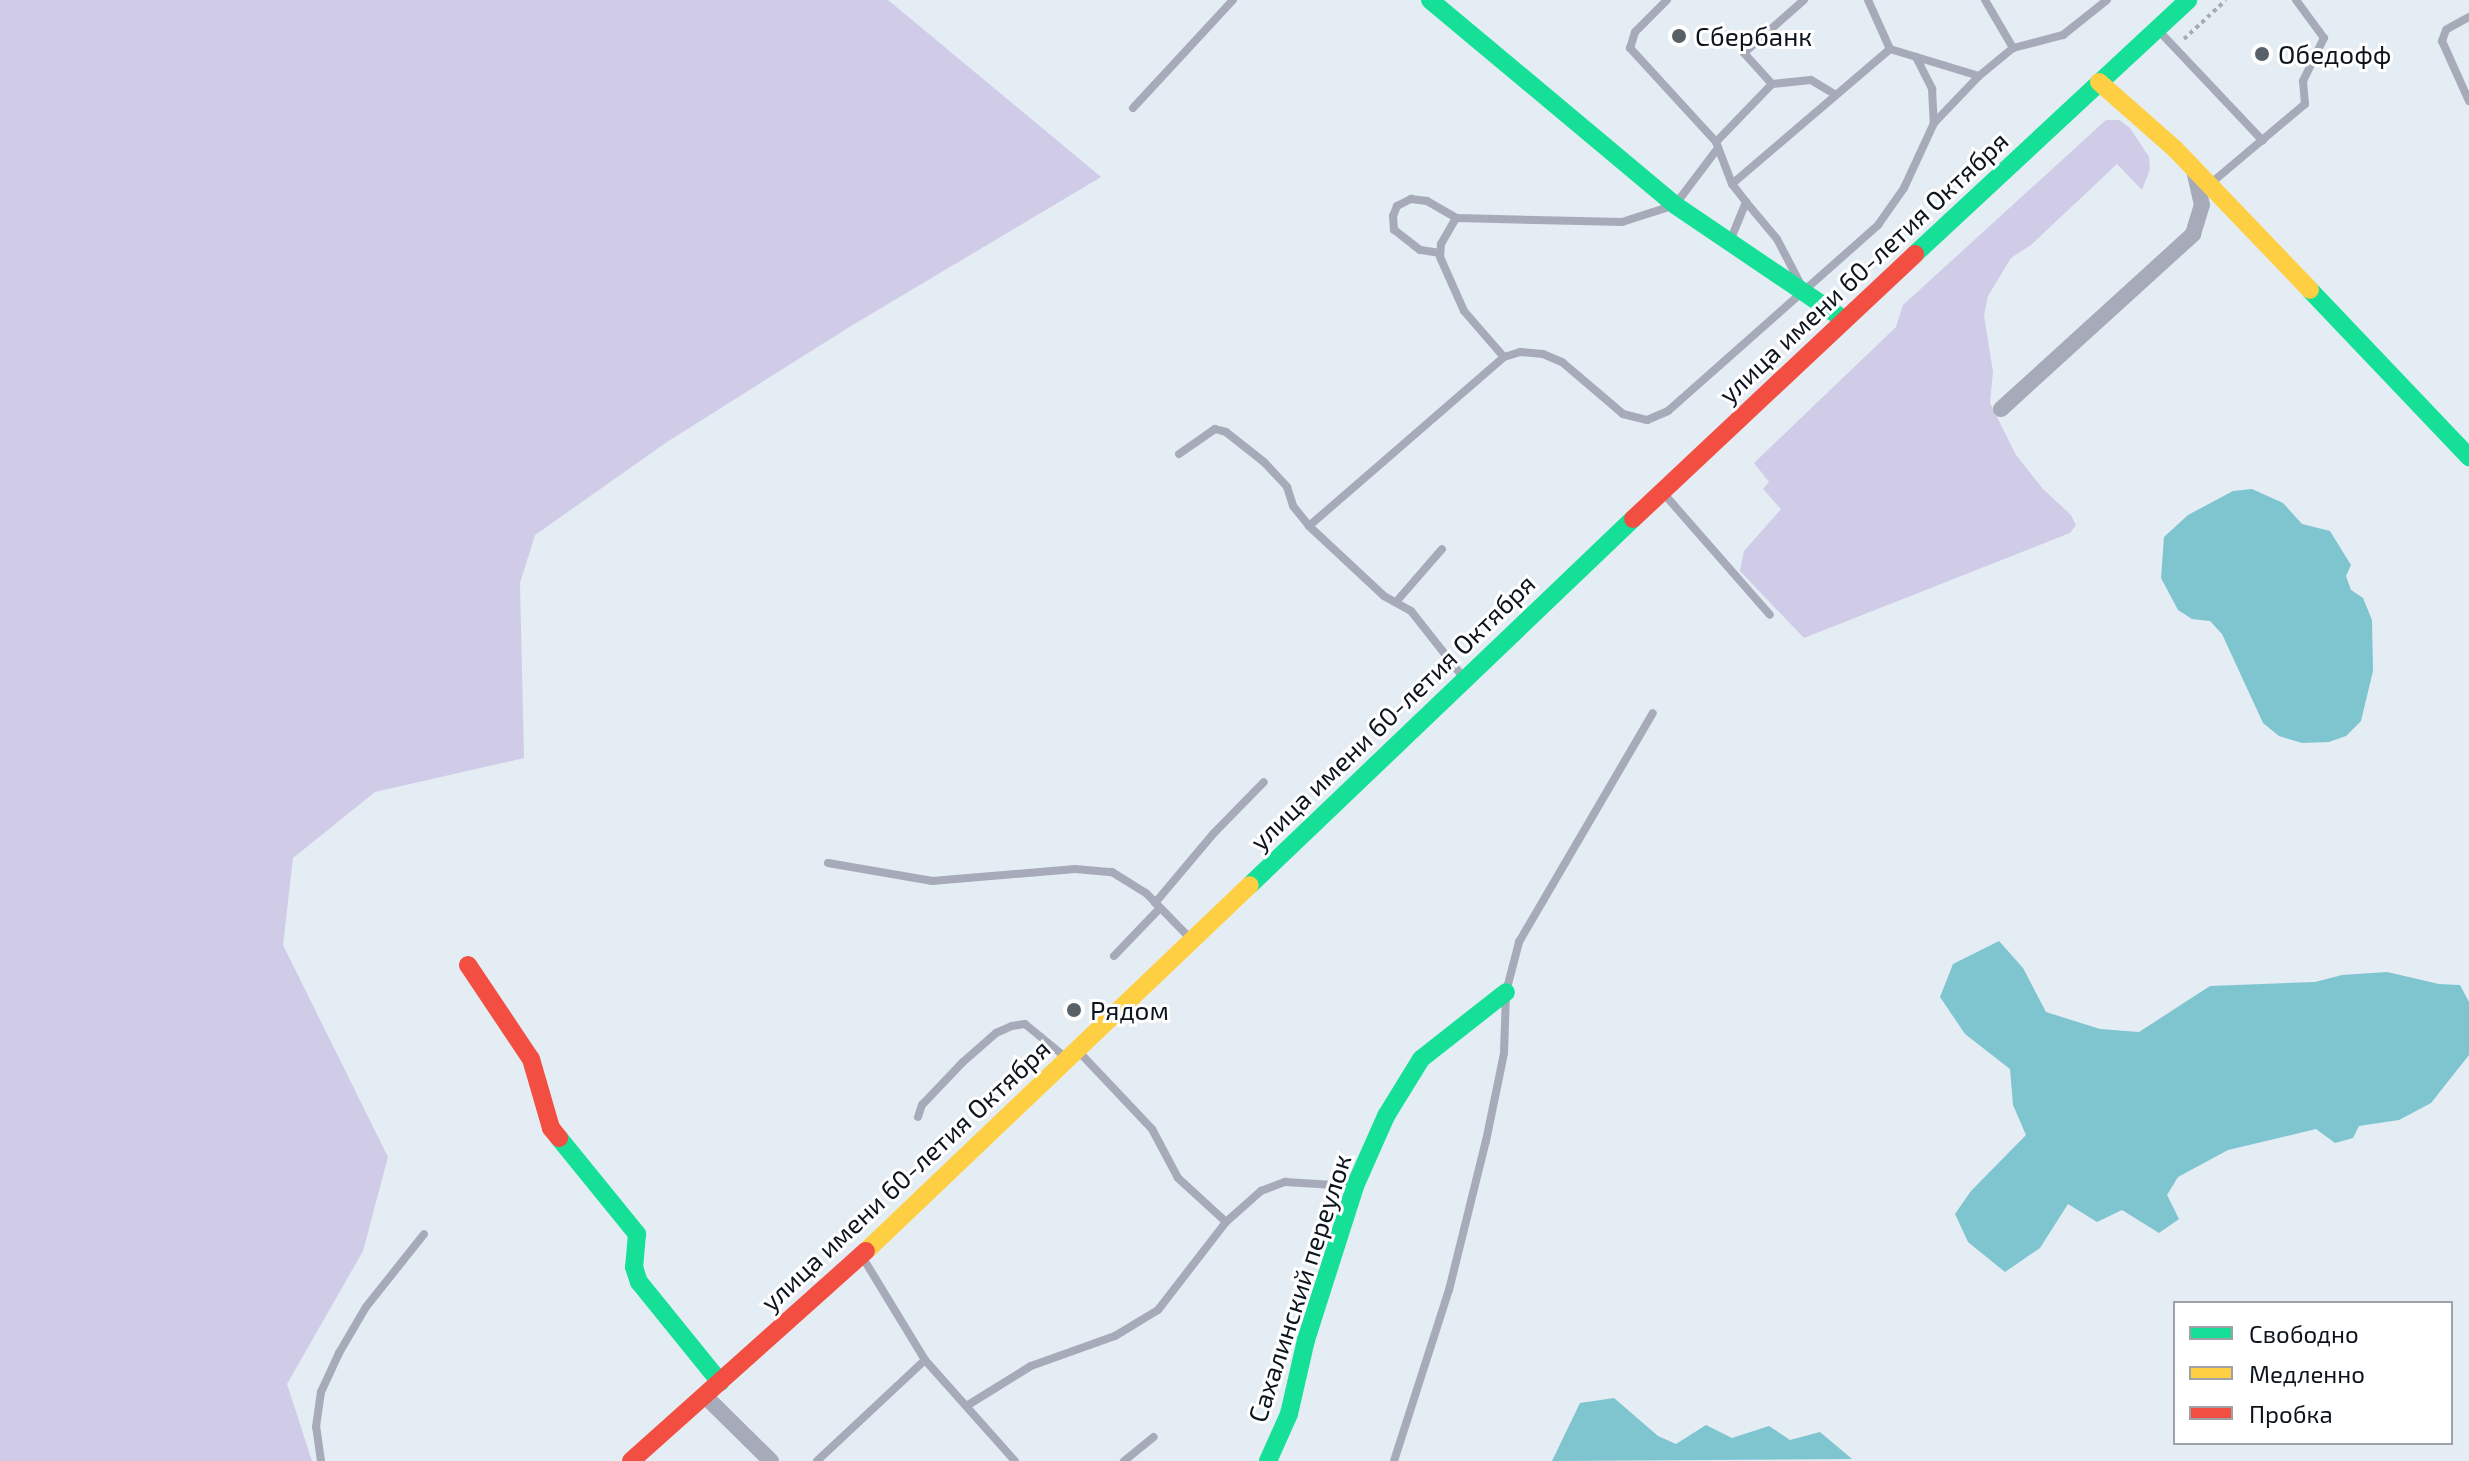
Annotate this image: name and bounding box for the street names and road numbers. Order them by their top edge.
street label: улица имени 60-летия Октября [1712,125,2014,409]
street label: улица имени 60-летия Октября [1243,567,1541,857]
street label: улица имени 60-летия Октября [754,1033,1056,1317]
street label: Сахалинский переулок [1241,1150,1357,1426]

